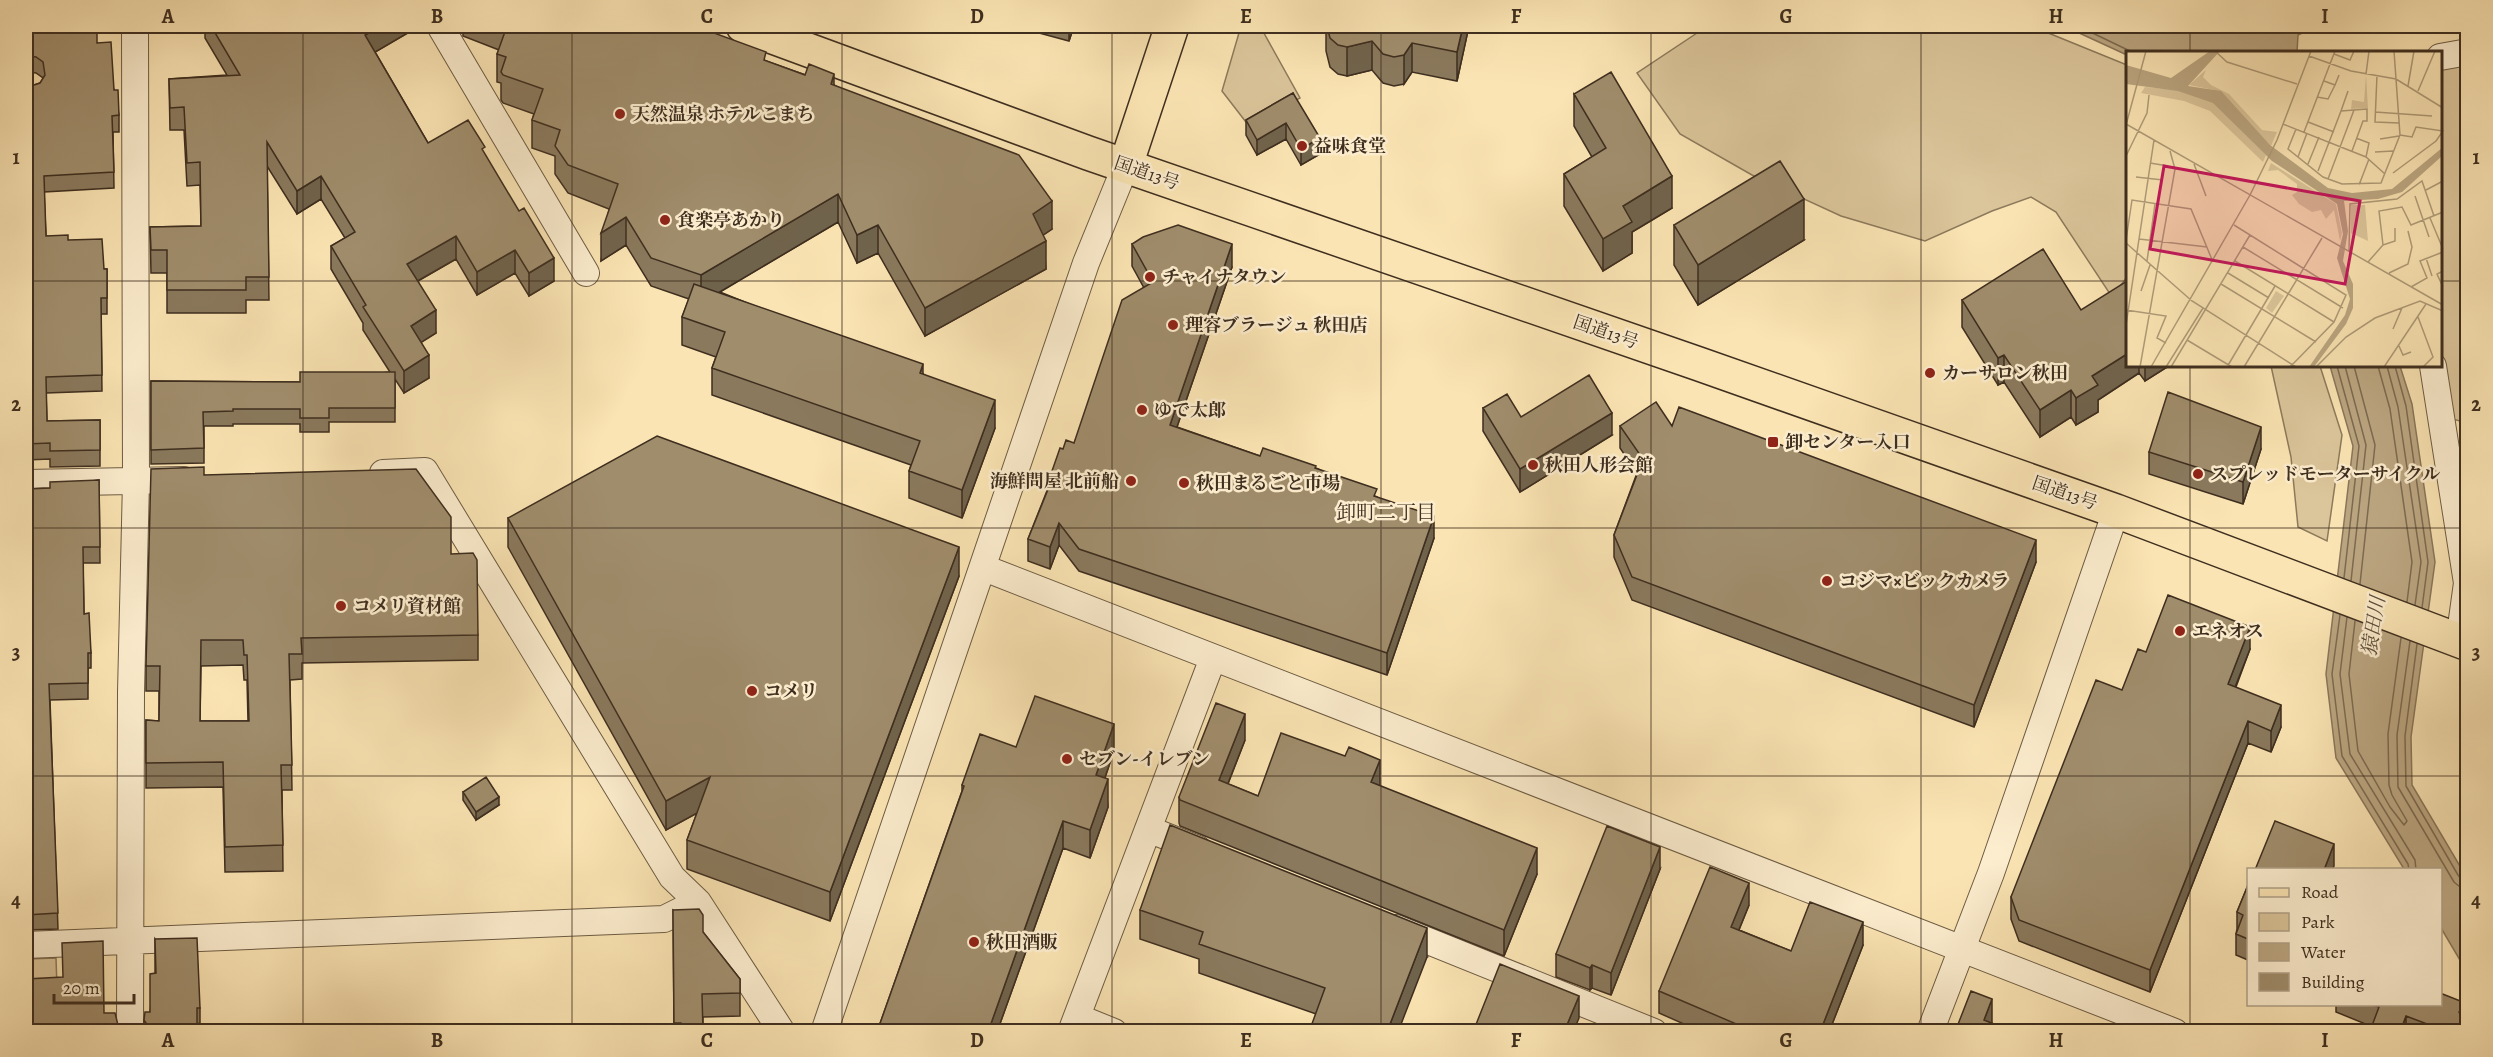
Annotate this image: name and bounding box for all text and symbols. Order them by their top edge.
text: A [161,3,175,30]
text: B [431,3,443,30]
text: C [701,3,713,30]
text: D [970,3,984,30]
text: E [1240,3,1252,30]
text: F [1511,3,1522,30]
text: G [1779,3,1793,30]
text: H [2049,3,2064,30]
text: I [2321,3,2329,30]
inset map [2126,51,2442,368]
place label: 天然温泉 ホテルこまち [632,102,814,126]
marker: 天然温泉 ホテルこまち [613,107,627,121]
place label: 益味食堂 [1314,134,1386,158]
marker: 益味食堂 [1295,139,1309,153]
text: 1 [12,144,20,171]
text: 1 [2472,144,2480,171]
street label: 国道13号 [1111,151,1183,195]
place label: 食楽亭あかり [677,208,785,232]
marker: 食楽亭あかり [658,213,672,227]
place label: チャイナタウン [1162,265,1287,289]
marker: チャイナタウン [1143,270,1157,284]
street label: 国道13号 [1570,310,1642,354]
place label: 理容ブラージュ 秋田店 [1185,313,1367,337]
marker: 理容ブラージュ 秋田店 [1166,318,1180,332]
place label: カーサロン秋田 [1942,361,2068,385]
marker: カーサロン秋田 [1923,366,1937,380]
text: 2 [11,391,21,418]
text: 2 [2471,391,2481,418]
place label: ゆで太郎 [1154,398,1226,422]
marker: ゆで太郎 [1135,403,1149,417]
place label: 卸センター入口 [1785,430,1910,454]
marker: 卸センター入口 [1766,435,1780,449]
place label: 秋田人形会館 [1545,453,1653,477]
marker: 秋田人形会館 [1526,458,1540,472]
place label: スプレッドモーターサイクル [2210,462,2440,486]
marker: スプレッドモーターサイクル [2191,467,2205,481]
place label: 海鮮問屋 北前船 [990,469,1119,493]
place label: 秋田まるごと市場 [1196,471,1340,495]
street label: 国道13号 [2029,471,2101,515]
marker: 海鮮問屋 北前船 [1124,474,1138,488]
marker: 秋田まるごと市場 [1177,476,1191,490]
district label: 卸町二丁目 [1336,499,1436,526]
place label: コジマ×ビックカメラ [1839,569,2009,593]
marker: コジマ×ビックカメラ [1820,574,1834,588]
water label: 猿田川 [2355,592,2392,658]
place label: コメリ資材館 [353,594,461,618]
marker: コメリ資材館 [334,599,348,613]
place label: エネオス [2192,619,2264,643]
marker: エネオス [2173,624,2187,638]
text: 3 [12,639,20,666]
text: 3 [2472,639,2480,666]
place label: コメリ [764,679,818,703]
marker: コメリ [745,684,759,698]
place label: セブン-イレブン [1079,747,1210,771]
marker: セブン-イレブン [1060,752,1074,766]
legend [2247,868,2442,1006]
text: Road [2301,880,2339,904]
text: 4 [11,887,21,914]
text: 4 [2471,887,2481,914]
text: Park [2301,910,2335,934]
place label: 秋田酒販 [986,930,1058,954]
marker: 秋田酒販 [967,935,981,949]
text: Water [2300,940,2346,964]
scale bar [54,967,134,1005]
text: Building [2301,970,2365,994]
text: 20 m [63,976,100,1000]
text: A [161,1027,175,1054]
text: B [431,1027,443,1054]
text: C [701,1027,713,1054]
text: D [970,1027,984,1054]
text: E [1240,1027,1252,1054]
text: F [1511,1027,1522,1054]
text: G [1779,1027,1793,1054]
text: H [2049,1027,2064,1054]
text: I [2321,1027,2329,1054]

